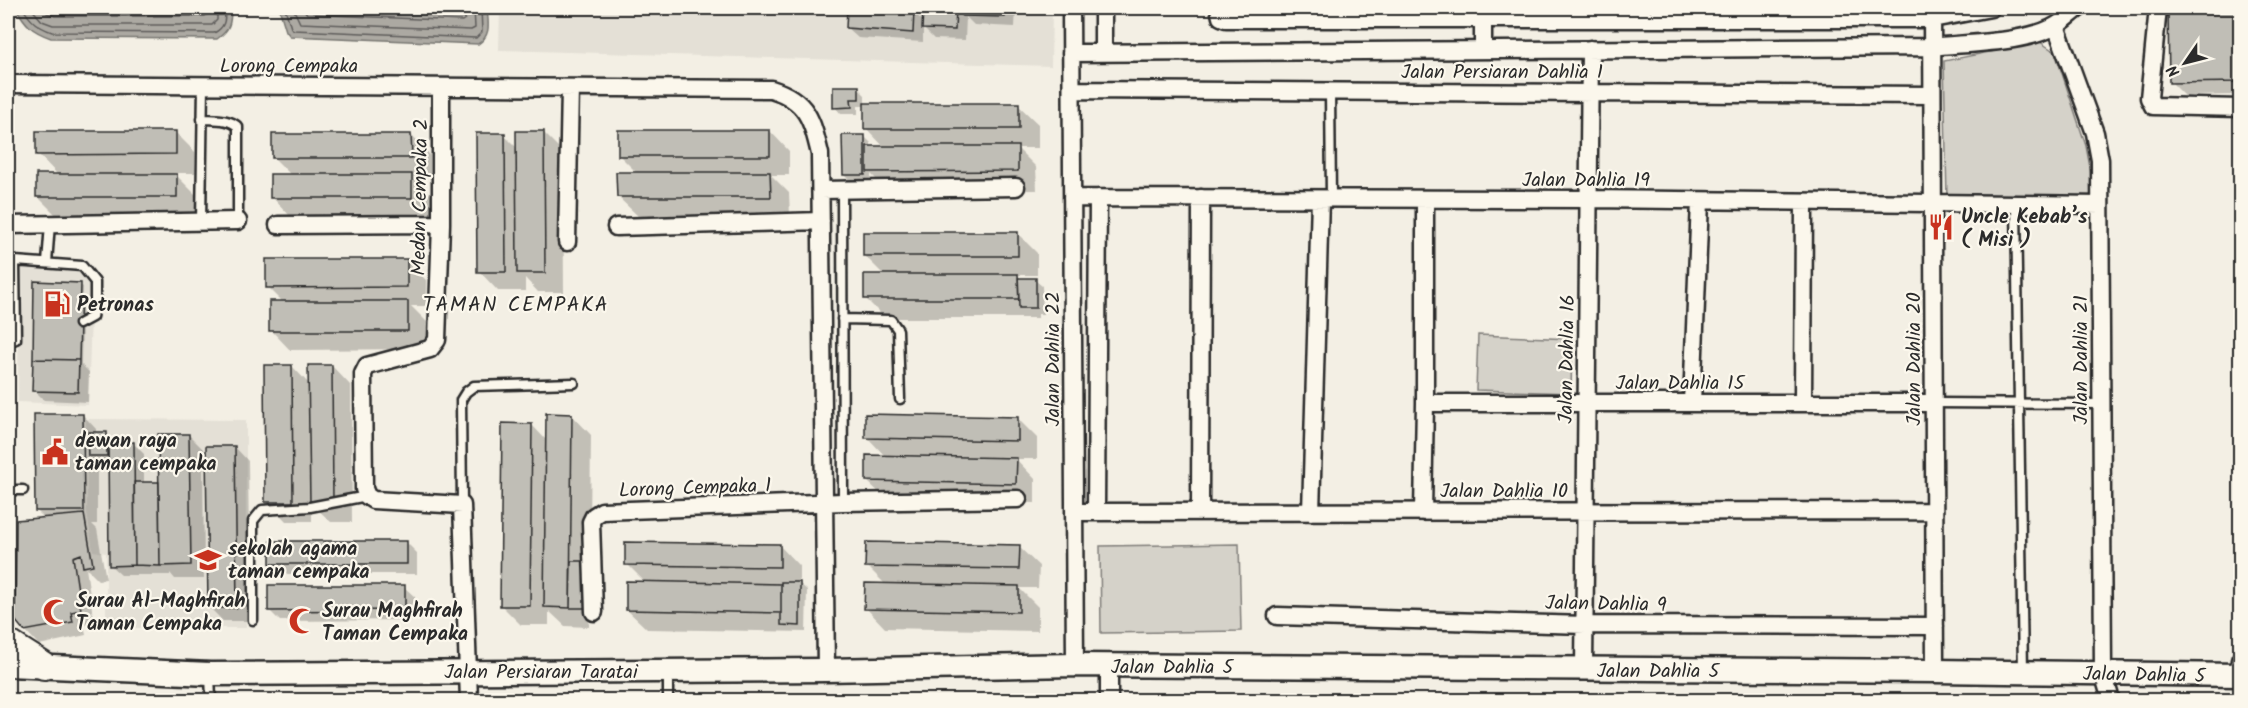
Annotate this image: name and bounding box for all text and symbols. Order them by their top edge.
north arrow [2155,33,2215,93]
street label: Lorong Cempaka [220,51,358,83]
street label: Jalan Persiaran Dahlia 1 [1401,57,1603,89]
text: N [2161,59,2187,82]
street label: Medan Cempaka 2 [404,118,438,276]
street label: Jalan Dahlia 19 [1522,165,1650,197]
place label: Uncle Kebab’s ( Misi ) [1961,202,2088,257]
restaurant icon: Uncle Kebab’s ( Misi ) [1926,212,1956,242]
fuel station icon: Petronas [42,289,72,319]
district label: TAMAN CEMPAKA [423,289,609,322]
place label: Petronas [77,290,154,322]
street label: Jalan Dahlia 22 [1038,292,1070,427]
street label: Jalan Dahlia 20 [1899,292,1931,426]
street label: Jalan Dahlia 16 [1551,294,1585,424]
street label: Jalan Dahlia 21 [2066,295,2098,425]
street label: Jalan Dahlia 15 [1616,368,1746,400]
place label: dewan raya taman cempaka [75,426,217,481]
public building icon: dewan raya taman cempaka [40,437,70,467]
street label: Lorong Cempaka 1 [618,470,772,508]
street label: Jalan Dahlia 10 [1440,476,1568,508]
place label: sekolah agama taman cempaka [228,534,370,589]
school or university icon: sekolah agama taman cempaka [193,545,223,575]
place label: Surau Al-Maghfirah Taman Cempaka [76,586,245,641]
street label: Jalan Dahlia 9 [1545,588,1667,622]
place label: Surau Maghfirah Taman Cempaka [322,596,468,651]
mosque icon: Surau Al-Maghfirah Taman Cempaka [41,597,71,627]
mosque icon: Surau Maghfirah Taman Cempaka [287,606,317,636]
street label: Jalan Dahlia 5 [1111,652,1235,684]
street label: Jalan Dahlia 5 [1597,656,1721,688]
street label: Jalan Persiaran Taratai [444,657,639,689]
street label: Jalan Dahlia 5 [2082,659,2207,693]

